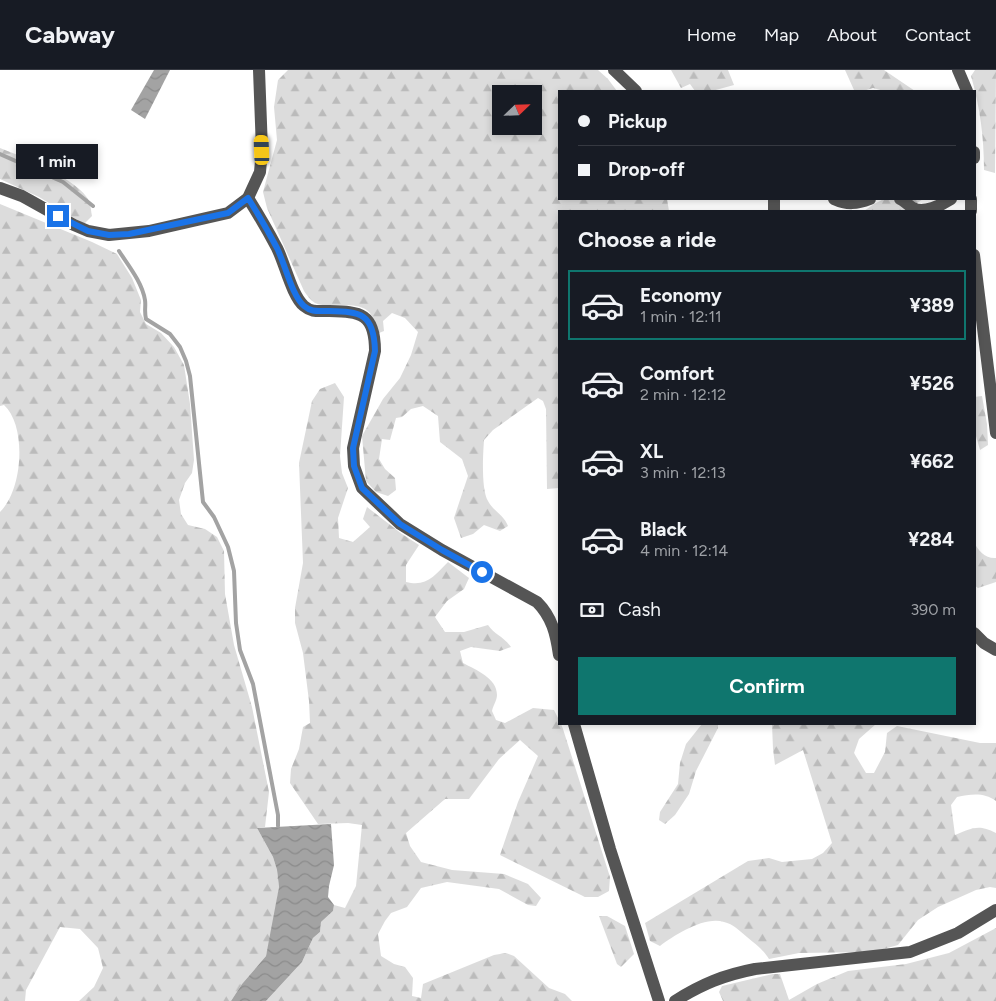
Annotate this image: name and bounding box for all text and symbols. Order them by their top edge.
text: Cabway [25,20,115,49]
text: Home [687,24,736,46]
text: Map [764,24,799,46]
text: About [827,24,877,46]
text: Contact [905,24,971,46]
north arrow [492,85,542,135]
map controls [492,85,542,135]
text: Pickup [608,110,667,133]
car [253,135,270,165]
callout: 1 min [17,144,99,178]
text: 1 min [38,152,76,171]
text: Drop-off [608,158,685,181]
route end [47,205,69,227]
text: Choose a ride [578,226,716,253]
icon: car [580,283,625,328]
text: Economy [640,284,722,307]
text: ¥389 [909,294,954,317]
text: 1 min · 12:11 [640,307,722,326]
icon: car [580,361,625,406]
text: Comfort [640,362,715,385]
text: ¥526 [910,372,954,395]
text: 2 min · 12:12 [640,385,726,404]
icon: car [580,439,625,484]
text: XL [640,440,663,463]
text: ¥662 [910,450,954,473]
text: 3 min · 12:13 [640,463,726,482]
icon: car [580,517,625,562]
text: Black [640,518,687,541]
text: ¥284 [908,528,954,551]
text: 4 min · 12:14 [640,541,728,560]
route start [471,561,493,583]
icon: cash [578,596,606,624]
text: Cash [618,598,661,621]
text: 390 m [910,600,956,619]
button: Confirm [578,657,956,715]

